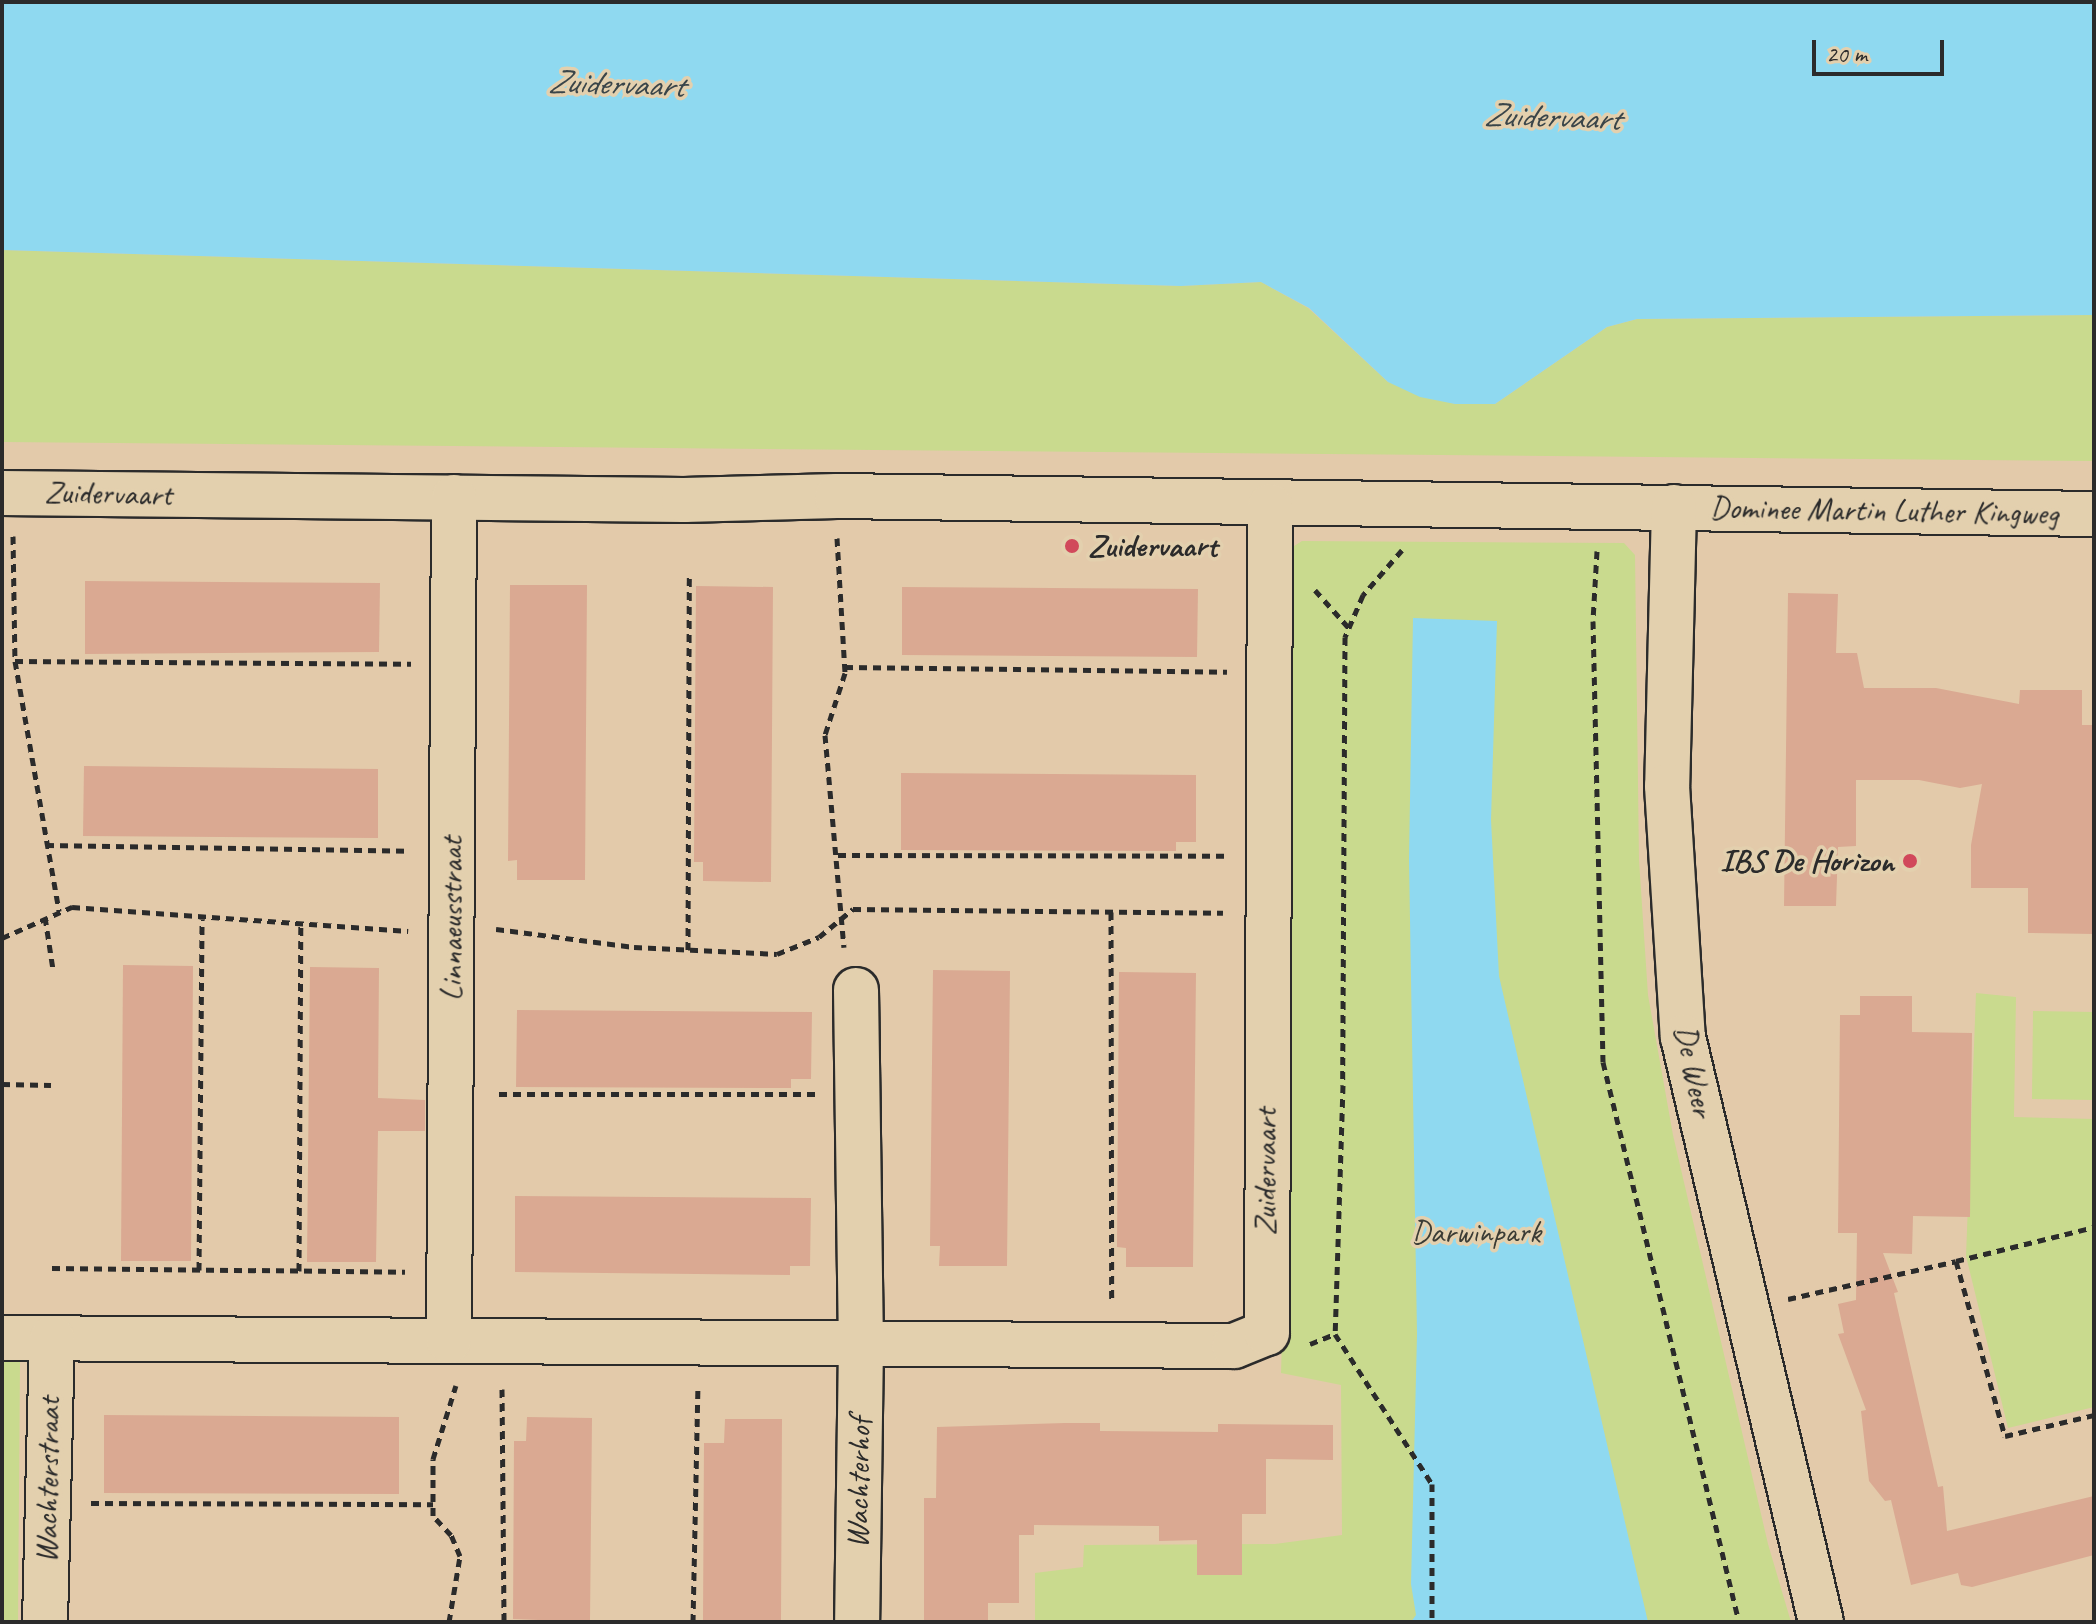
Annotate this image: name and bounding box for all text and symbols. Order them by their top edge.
scale bar [1816,24,1948,74]
text: 20 m [1826,39,1867,69]
water label: Zuidervaart [548,60,684,106]
water label: Zuidervaart [1484,93,1620,139]
street label: Zuidervaart [44,474,172,514]
street label: Dominee Martin Luther Kingweg [1709,489,2059,533]
place label: Zuidervaart [1088,527,1217,565]
marker: Zuidervaart [1063,537,1081,555]
street label: Linnaeusstraat [433,837,471,1001]
place label: IBS De Horizon [1720,842,1894,880]
marker: IBS De Horizon [1901,852,1919,870]
street label: De Weer [1666,1022,1722,1120]
street label: Zuidervaart [1247,1108,1285,1236]
park label: Darwinpark [1411,1213,1541,1251]
street label: Wachterstraat [27,1397,69,1563]
street label: Wachterhof [839,1417,879,1549]

